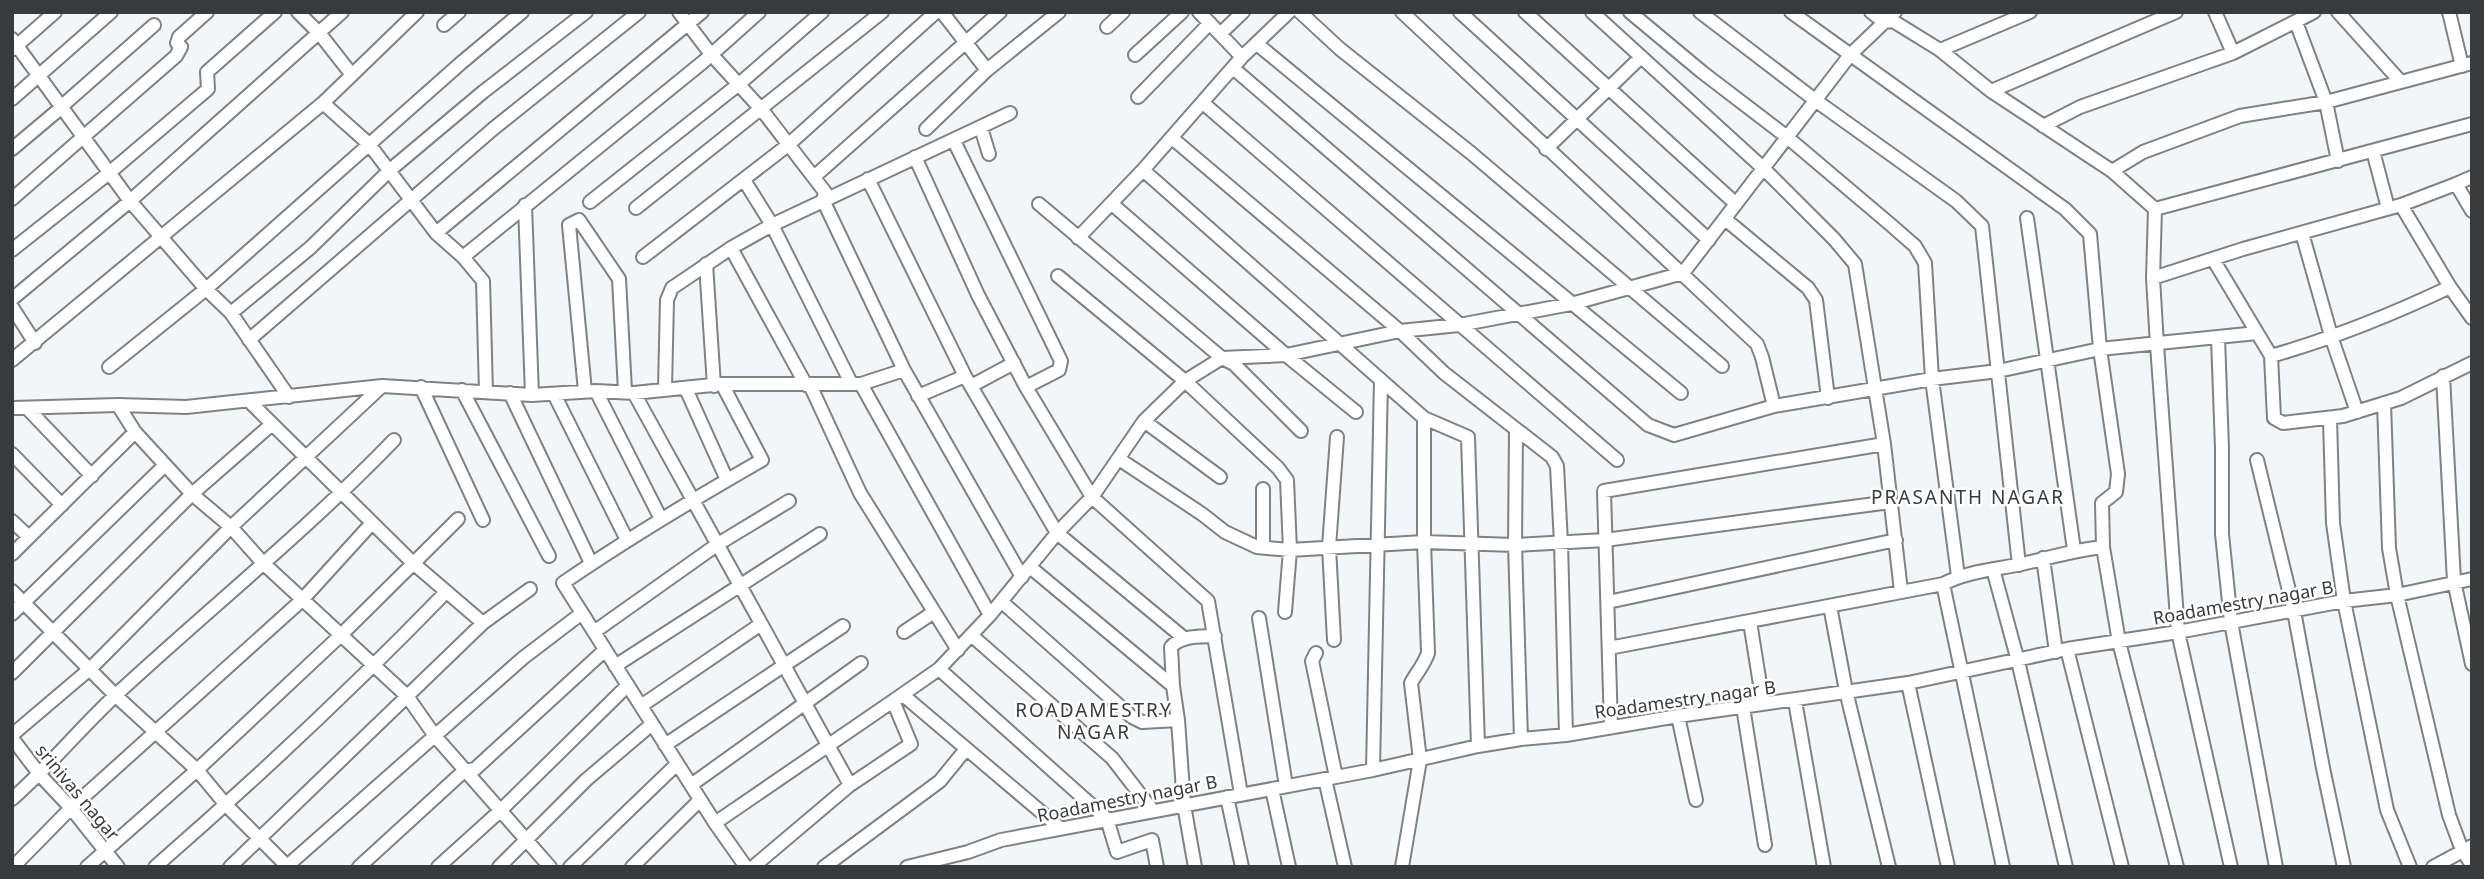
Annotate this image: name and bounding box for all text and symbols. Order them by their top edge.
district label: PRASANTH NAGAR [1871,484,2065,510]
street label: Roadamestry nagar B [2151,574,2335,630]
street label: Roadamestry nagar B [1593,674,1777,724]
district label: ROADAMESTRY NAGAR [1015,697,1173,745]
street label: srinivas nagar [31,739,126,846]
street label: Roadamestry nagar B [1035,769,1219,827]

